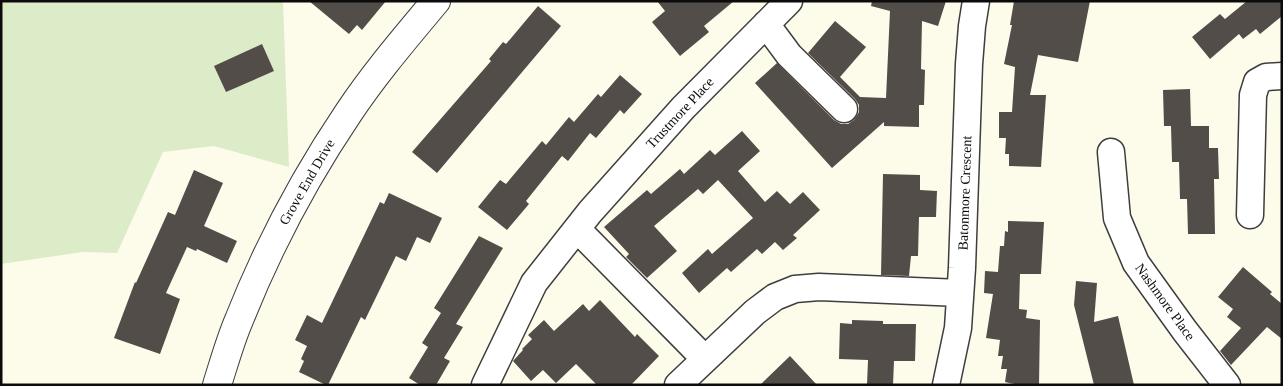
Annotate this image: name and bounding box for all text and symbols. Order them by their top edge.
street label: Trustmore Place [643,74,717,152]
street label: Batonmore Crescent [956,135,975,251]
street label: Grove End Drive [276,136,338,228]
street label: Nashmore Place [1132,261,1198,343]

